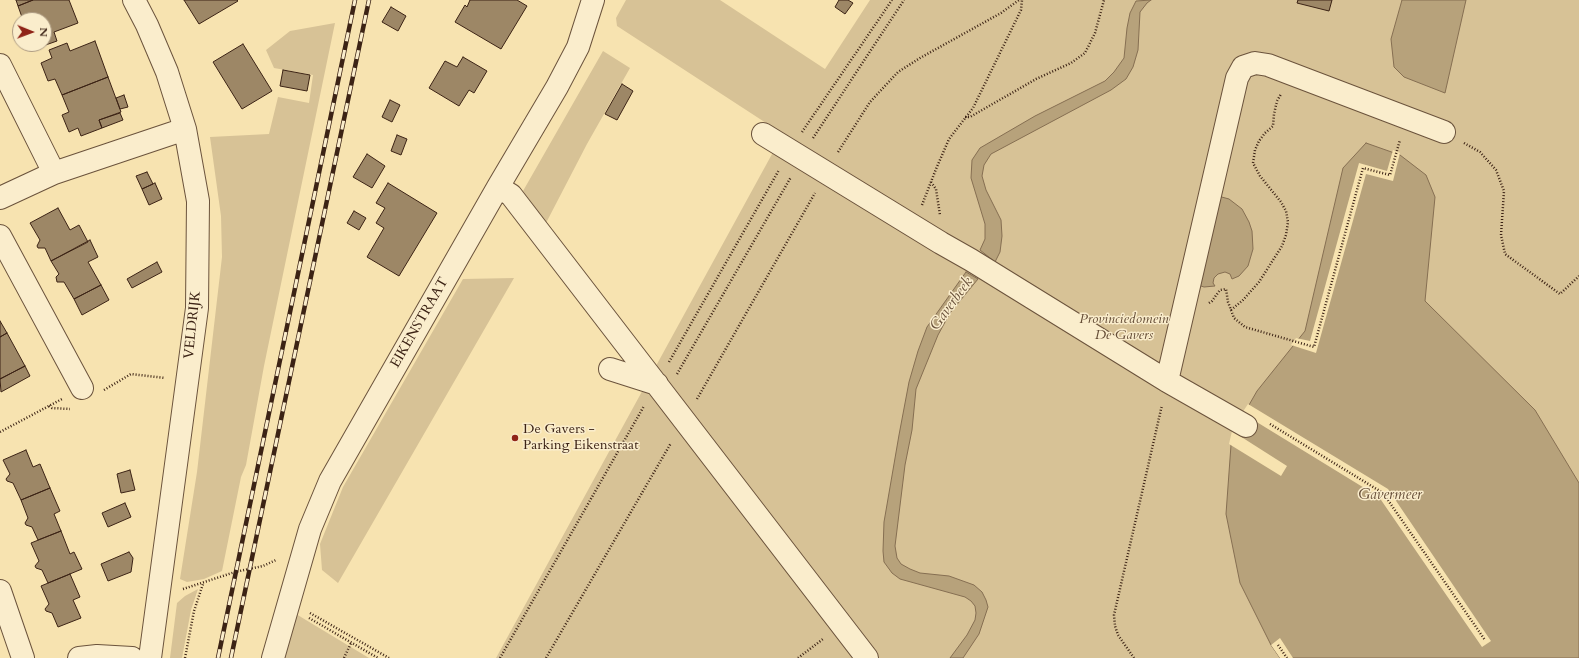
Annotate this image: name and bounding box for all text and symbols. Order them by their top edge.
north arrow [12,12,52,52]
text: N [36,27,51,37]
water label: Gaverbeek [927,274,977,334]
street label: EIKENSTRAAT [387,275,453,371]
street label: VELDRIJK [181,290,205,360]
park label: Provinciedomein De Gavers [1079,312,1169,344]
place label: De Gavers - Parking Eikenstraat [523,422,639,454]
marker: De Gavers - Parking Eikenstraat [510,433,520,443]
water label: Gavermeer [1358,487,1422,505]

